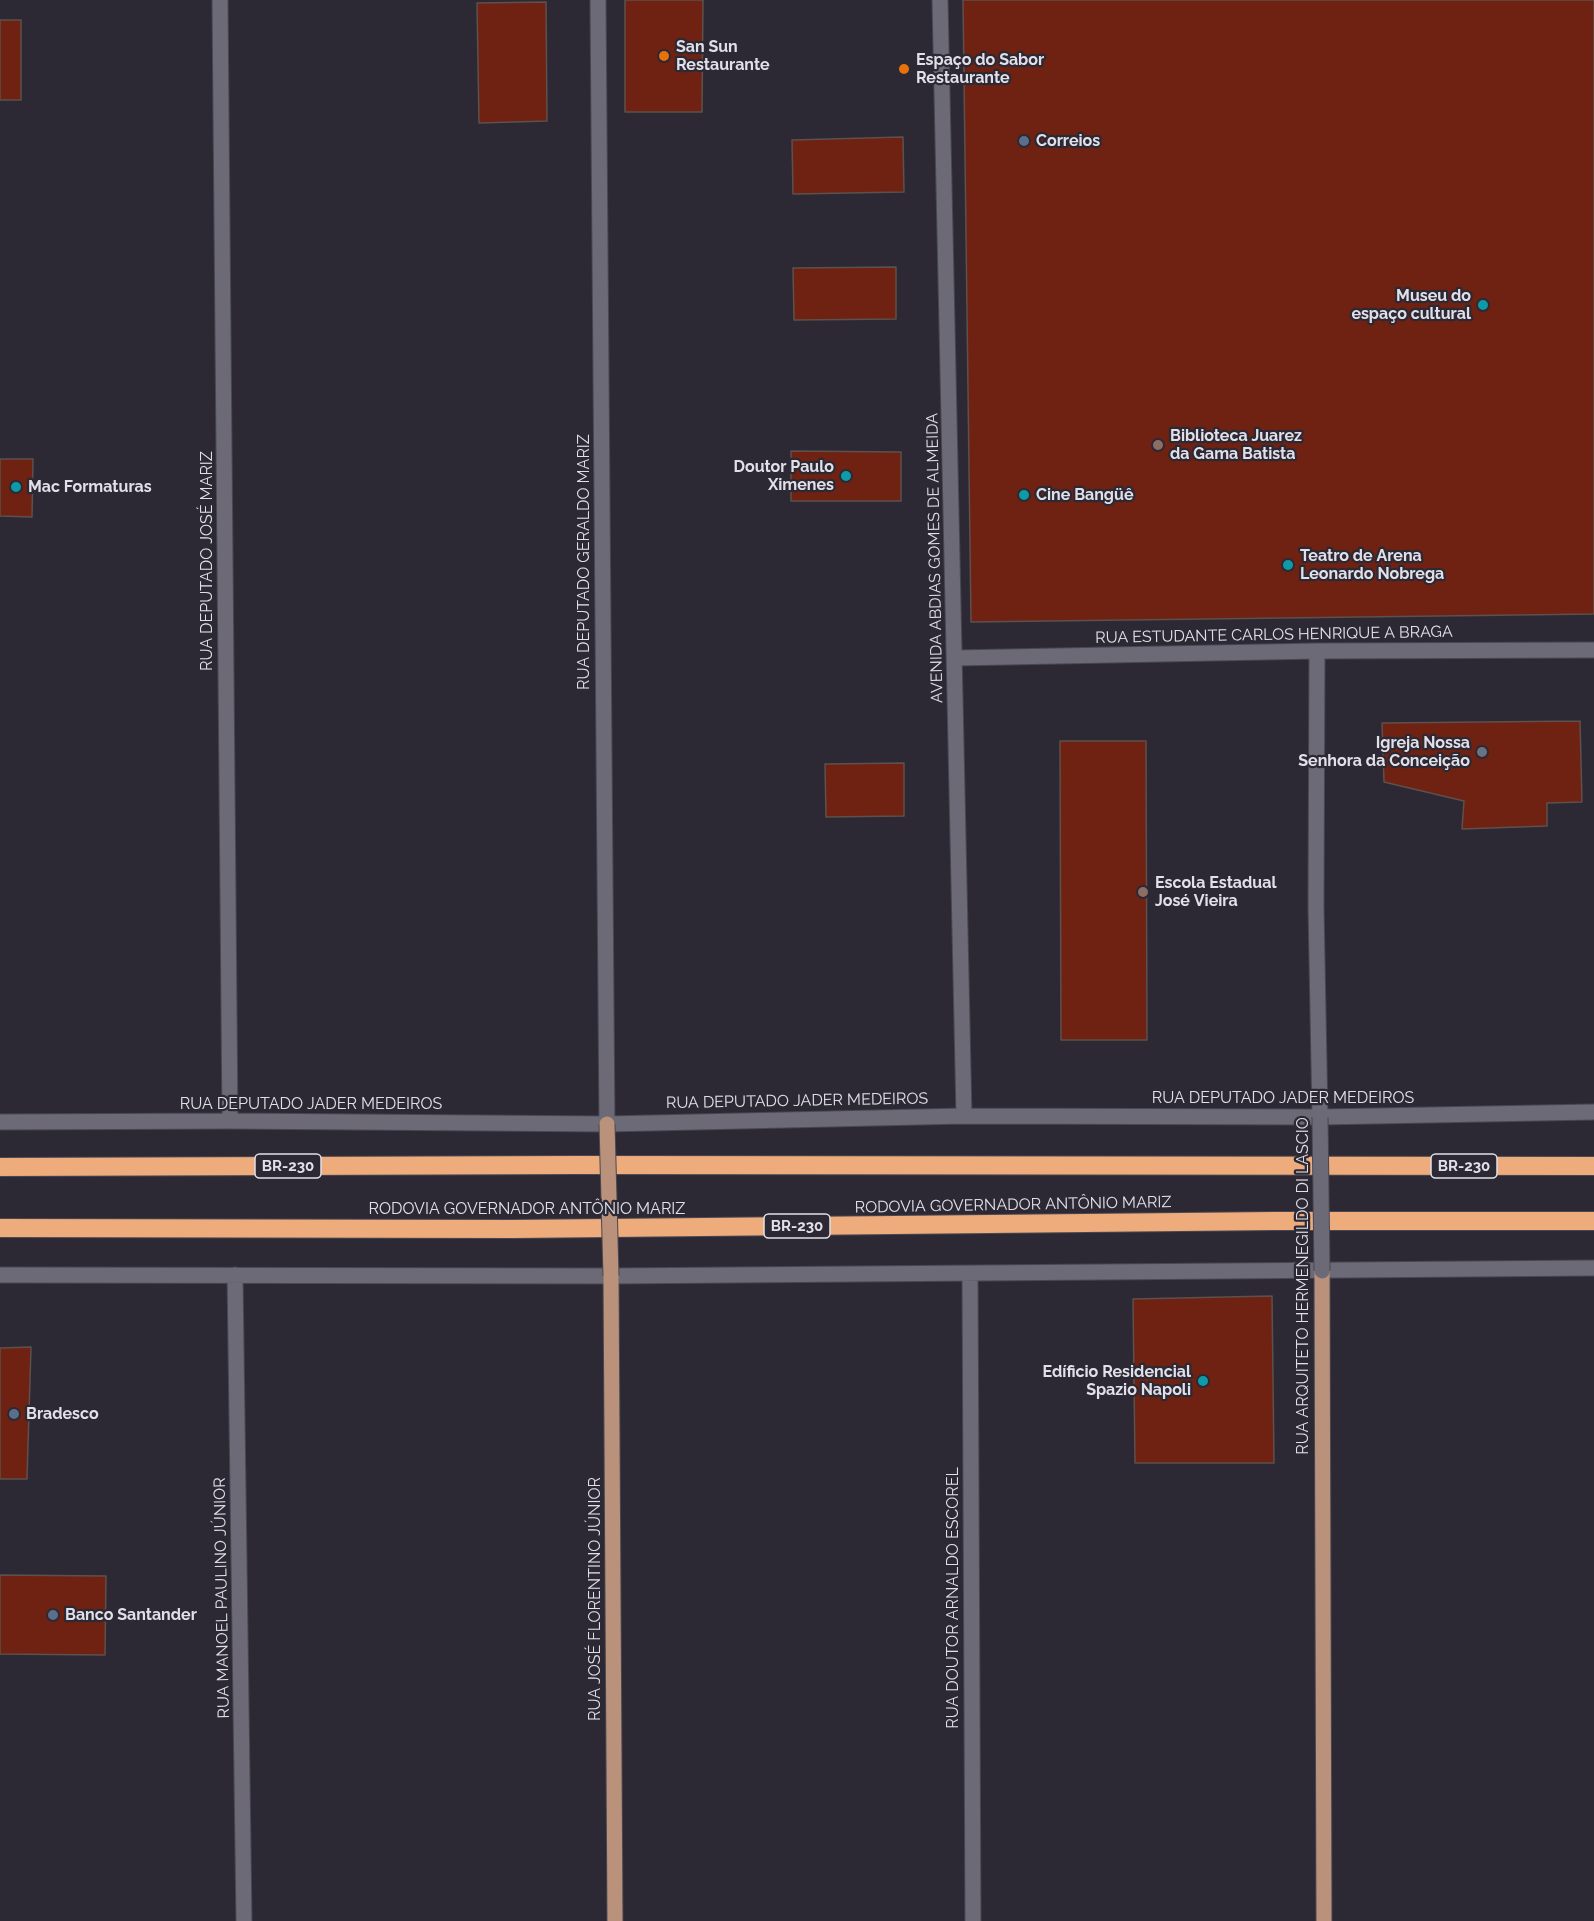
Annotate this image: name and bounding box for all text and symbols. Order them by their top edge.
place label: San Sun Restaurante [676,37,770,75]
marker: San Sun Restaurante [657,49,671,63]
place label: Espaço do Sabor Restaurante [916,50,1044,88]
marker: Espaço do Sabor Restaurante [897,62,911,76]
place label: Correios [1036,131,1100,151]
marker: Correios [1017,134,1031,148]
place label: Museu do espaço cultural [1351,286,1471,324]
marker: Museu do espaço cultural [1476,298,1490,312]
street label: AVENIDA ABDIAS GOMES DE ALMEIDA [923,413,947,703]
place label: Biblioteca Juarez da Gama Batista [1170,426,1302,464]
street label: RUA DEPUTADO GERALDO MARIZ [574,434,594,690]
marker: Biblioteca Juarez da Gama Batista [1151,438,1165,452]
street label: RUA DEPUTADO JOSÉ MARIZ [197,451,217,671]
place label: Doutor Paulo Ximenes [734,457,834,495]
marker: Doutor Paulo Ximenes [839,469,853,483]
place label: Mac Formaturas [28,477,152,497]
marker: Mac Formaturas [9,480,23,494]
place label: Cine Bangüê [1036,485,1133,505]
marker: Cine Bangüê [1017,488,1031,502]
place label: Teatro de Arena Leonardo Nobrega [1300,546,1444,584]
marker: Teatro de Arena Leonardo Nobrega [1281,558,1295,572]
street label: RUA ESTUDANTE CARLOS HENRIQUE A BRAGA [1095,622,1453,648]
place label: Igreja Nossa Senhora da Conceição [1298,733,1470,771]
marker: Igreja Nossa Senhora da Conceição [1475,745,1489,759]
place label: Escola Estadual José Vieira [1155,873,1276,911]
marker: Escola Estadual José Vieira [1136,885,1150,899]
street label: RUA DEPUTADO JADER MEDEIROS [1152,1088,1414,1108]
street label: RUA DEPUTADO JADER MEDEIROS [666,1089,928,1113]
street label: RUA DEPUTADO JADER MEDEIROS [180,1094,442,1114]
street label: RUA ARQUITETO HERMENEGILDO DI LASCIO [1293,1117,1313,1455]
road number: BR-230 [255,1154,321,1178]
road number: BR-230 [1431,1154,1497,1178]
street label: RODOVIA GOVERNADOR ANTÔNIO MARIZ [854,1193,1172,1217]
street label: RODOVIA GOVERNADOR ANTÔNIO MARIZ [369,1199,685,1219]
road number: BR-230 [764,1214,830,1238]
place label: Edíficio Residencial Spazio Napoli [1043,1362,1191,1400]
marker: Edíficio Residencial Spazio Napoli [1196,1374,1210,1388]
place label: Bradesco [26,1404,99,1424]
marker: Bradesco [7,1407,21,1421]
street label: RUA DOUTOR ARNALDO ESCOREL [943,1467,963,1729]
street label: RUA MANOEL PAULINO JÚNIOR [210,1477,234,1719]
street label: RUA JOSÉ FLORENTINO JÚNIOR [585,1477,605,1721]
place label: Banco Santander [65,1605,197,1625]
marker: Banco Santander [46,1608,60,1622]

